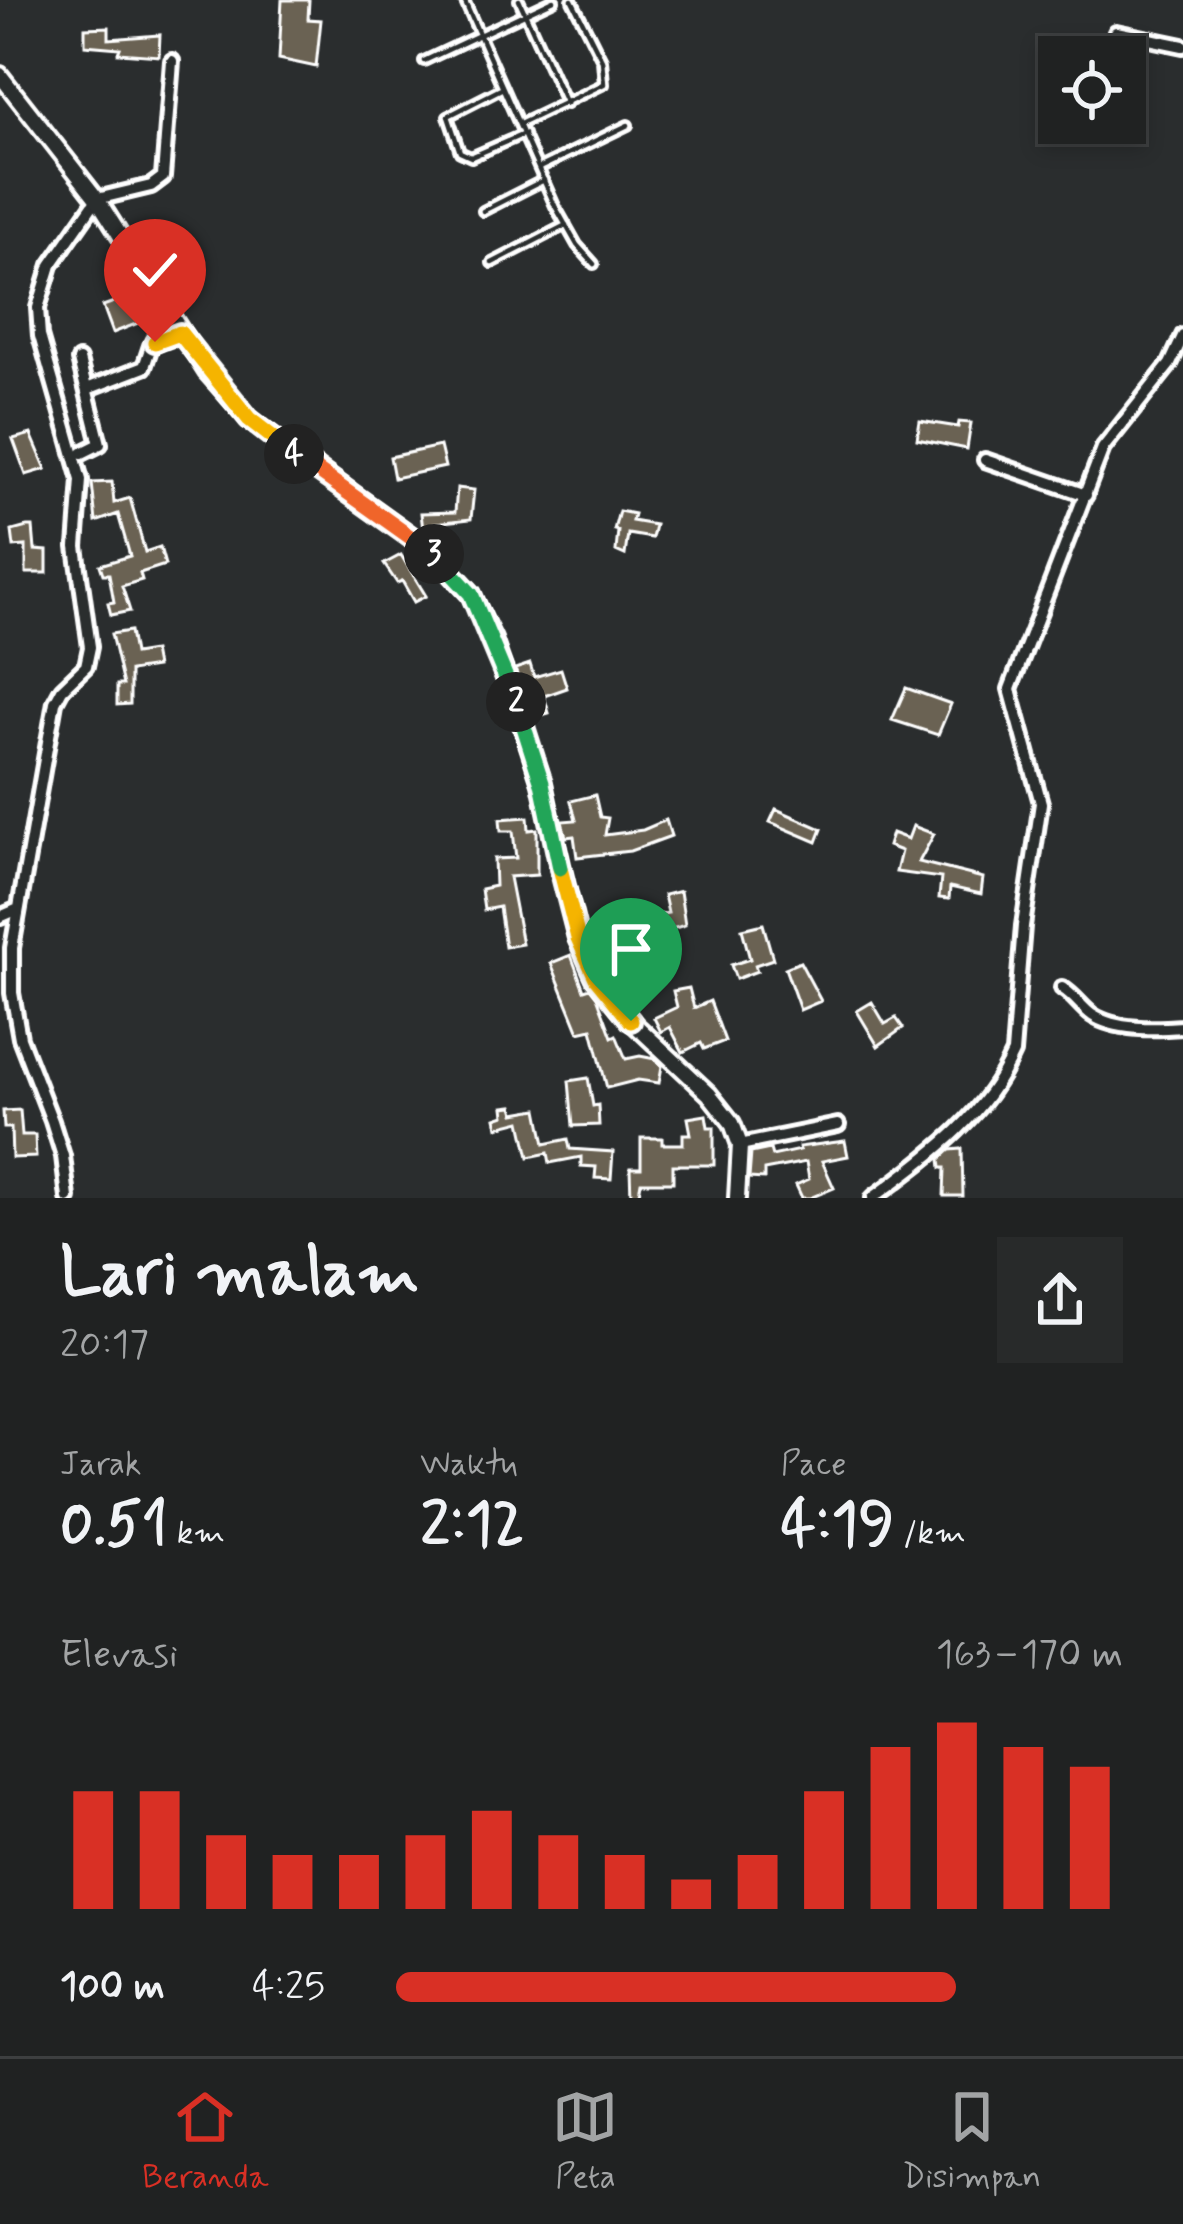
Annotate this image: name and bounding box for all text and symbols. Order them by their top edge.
map controls [1038,36,1146,144]
button: locate [1038,36,1146,144]
pin [104,219,206,342]
icon: check [122,237,188,303]
pin: 4 [264,424,324,484]
text: 4 [284,432,304,476]
pin: 3 [404,524,464,584]
text: 3 [427,532,441,576]
pin: 2 [486,672,546,732]
text: 2 [508,680,524,724]
pin [580,898,682,1021]
icon: arrive [598,916,664,982]
text: Lari malam [60,1232,420,1318]
button: share [997,1237,1123,1363]
text: 20:17 [60,1320,149,1371]
text: Jarak [60,1443,141,1487]
text: Waktu [420,1443,518,1487]
text: Pace [781,1443,846,1487]
text: 0.51 [60,1487,168,1566]
text: 2:12 [420,1487,524,1566]
text: 4:19 [781,1487,894,1566]
text: km [168,1512,225,1556]
text: /km [894,1512,966,1556]
text: Elevasi [60,1630,178,1681]
text: 163–170 m [936,1630,1123,1681]
text: 100 m [60,1962,165,2013]
text: 4:25 [252,1962,325,2013]
tab: Beranda [142,2084,269,2200]
tab: Peta [552,2084,618,2200]
tab: Disimpan [902,2084,1041,2200]

